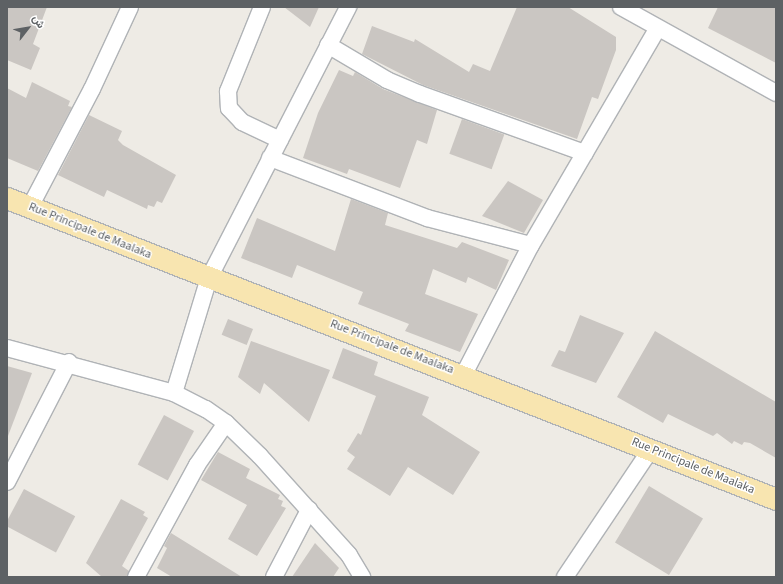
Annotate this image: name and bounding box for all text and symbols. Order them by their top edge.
north arrow [8,8,48,48]
text: ش [29,12,49,31]
street label: Rue Principale de Maalaka [26,200,154,262]
street label: Rue Principale de Maalaka [328,317,456,377]
street label: Rue Principale de Maalaka [629,435,757,497]

